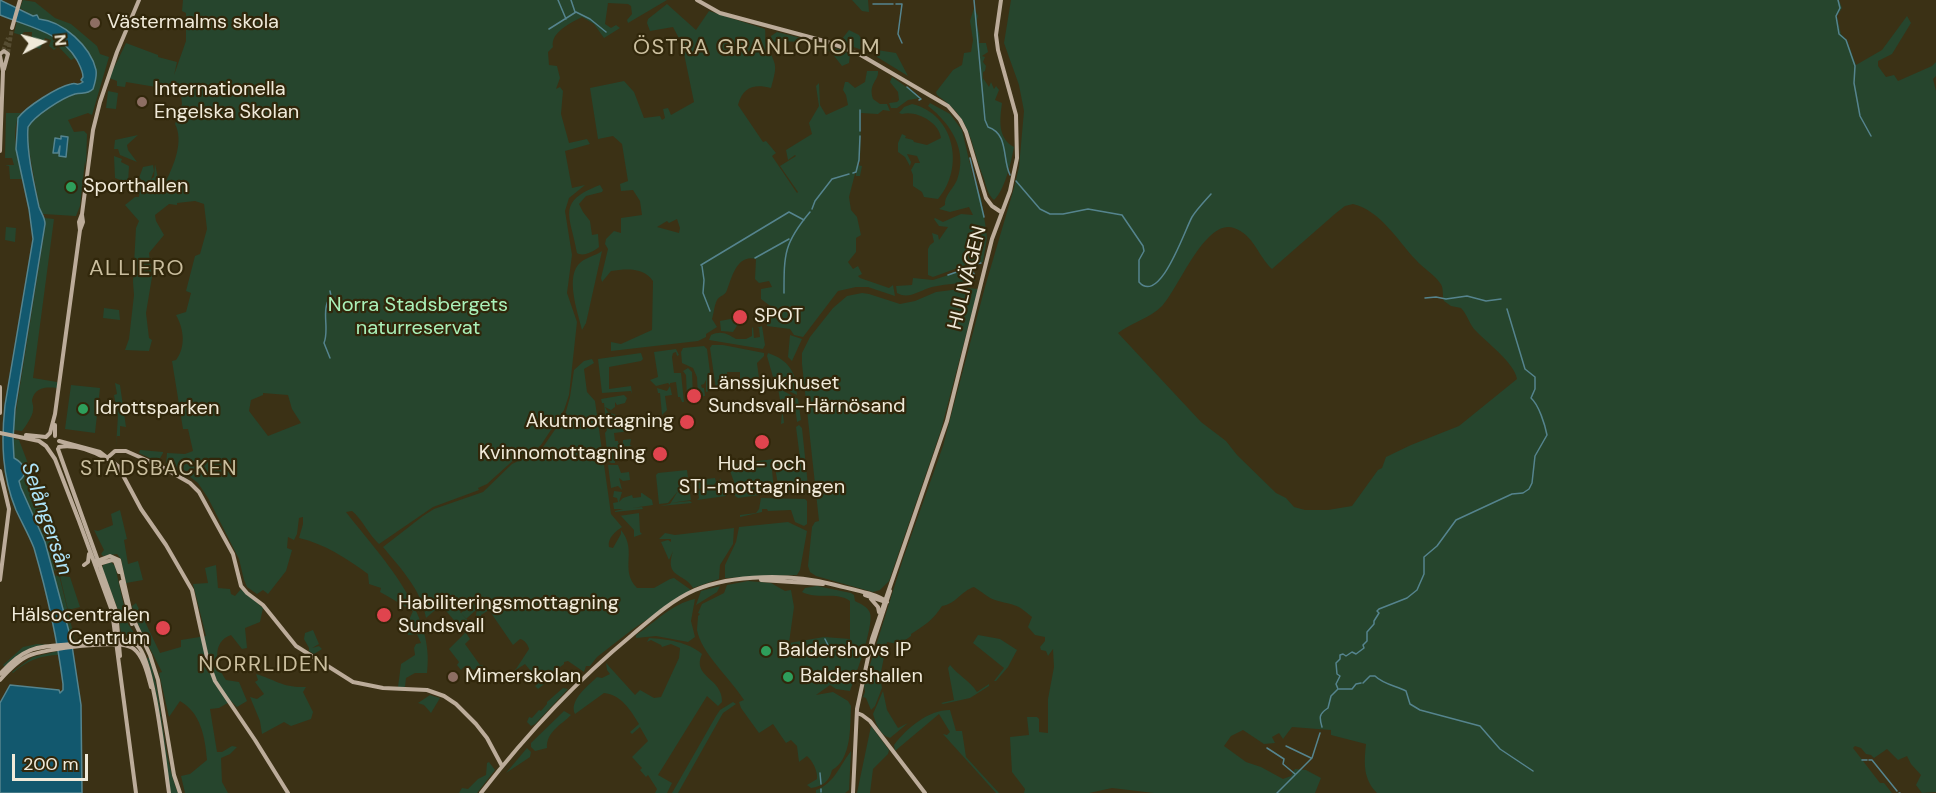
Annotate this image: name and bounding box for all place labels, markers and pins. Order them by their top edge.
place label: Västermalms skola [107,11,279,35]
marker: Västermalms skola [88,16,102,30]
place label: Internationella Engelska Skolan [154,78,299,125]
marker: Internationella Engelska Skolan [135,95,149,109]
place label: Sporthallen [83,175,188,199]
marker: Sporthallen [64,180,78,194]
place label: SPOT [754,305,803,329]
marker: SPOT [731,308,749,326]
place label: Länssjukhuset Sundsvall-Härnösand [708,372,905,419]
marker: Länssjukhuset Sundsvall-Härnösand [685,387,703,405]
place label: Idrottsparken [95,397,219,421]
marker: Idrottsparken [76,402,90,416]
place label: Akutmottagning [525,410,674,434]
marker: Akutmottagning [678,413,696,431]
marker: Hud- och STI-mottagningen [753,433,771,451]
place label: Kvinnomottagning [479,442,646,466]
marker: Kvinnomottagning [651,445,669,463]
place label: Hud- och STI-mottagningen [679,453,845,500]
place label: Habiliteringsmottagning Sundsvall [398,592,619,639]
place label: Hälsocentralen Centrum [11,604,150,651]
marker: Habiliteringsmottagning Sundsvall [375,606,393,624]
marker: Hälsocentralen Centrum [154,619,172,637]
place label: Baldershovs IP [778,639,911,663]
marker: Baldershovs IP [759,644,773,658]
place label: Mimerskolan [465,665,581,689]
place label: Baldershallen [800,665,923,689]
marker: Mimerskolan [446,670,460,684]
marker: Baldershallen [781,670,795,684]

